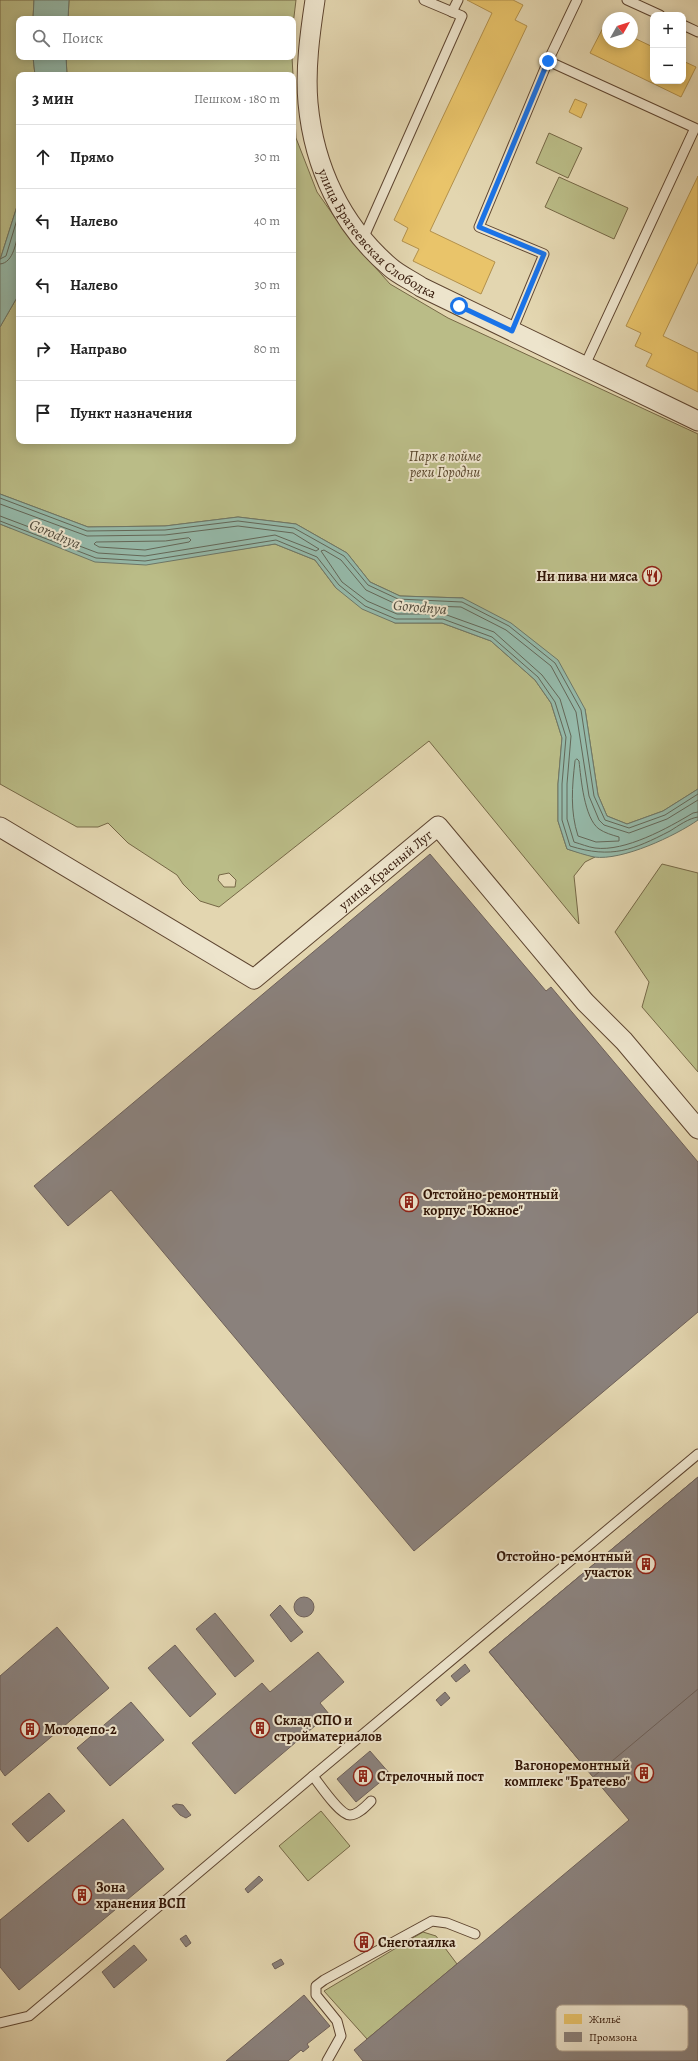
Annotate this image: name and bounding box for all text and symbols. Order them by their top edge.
north arrow [602,12,638,48]
map controls [650,12,686,84]
button: + [650,12,686,48]
search box [16,16,296,60]
icon: search [30,27,52,49]
text: Поиск [62,28,103,48]
button: − [650,48,686,84]
route end [539,52,557,70]
text: 3 мин [32,87,74,110]
text: Пешком · 180 m [194,90,280,107]
icon: ahead [32,146,54,168]
text: Прямо [70,147,114,167]
text: 30 m [254,148,280,165]
street label: улица Братеевская Слободка [313,165,440,303]
icon: left [32,210,54,232]
text: Налево [70,211,118,231]
text: 40 m [254,212,280,229]
icon: left [32,274,54,296]
text: Налево [70,275,118,295]
text: 30 m [254,276,280,293]
route start [450,297,468,315]
icon: right [32,338,54,360]
text: Направо [70,339,127,359]
text: 80 m [253,340,280,357]
icon: arrive [32,402,54,424]
text: Пункт назначения [70,403,192,423]
park label: Парк в пойме реки Городни [409,447,481,482]
water label: Gorodnya [26,514,84,554]
restaurant icon: Ни пива ни мяса [641,565,663,587]
place label: Ни пива ни мяса [536,567,638,586]
water label: Gorodnya [392,595,448,619]
street label: улица Красный Луг [334,825,436,915]
place label: Отстойно-ремонтный корпус "Южное" [423,1185,559,1220]
building icon: Отстойно-ремонтный корпус "Южное" [398,1191,420,1213]
place label: Отстойно-ремонтный участок [496,1547,632,1582]
building icon: Отстойно-ремонтный участок [635,1553,657,1575]
place label: Склад СПО и стройматериалов [274,1711,382,1746]
building icon: Склад СПО и стройматериалов [249,1717,271,1739]
building icon: Мотодепо-2 [19,1718,41,1740]
place label: Мотодепо-2 [44,1720,117,1739]
place label: Вагоноремонтный комплекс "Братеево" [504,1756,631,1791]
building icon: Вагоноремонтный комплекс "Братеево" [633,1762,655,1784]
building icon: Стрелочный пост [352,1765,374,1787]
place label: Стрелочный пост [377,1767,484,1786]
place label: Зона хранения ВСП [96,1878,186,1913]
building icon: Зона хранения ВСП [71,1884,93,1906]
building icon: Снеготаялка [353,1931,375,1953]
place label: Снеготаялка [378,1933,456,1952]
legend [556,2005,688,2051]
text: Жильё [589,2012,621,2027]
text: Промзона [589,2030,638,2045]

